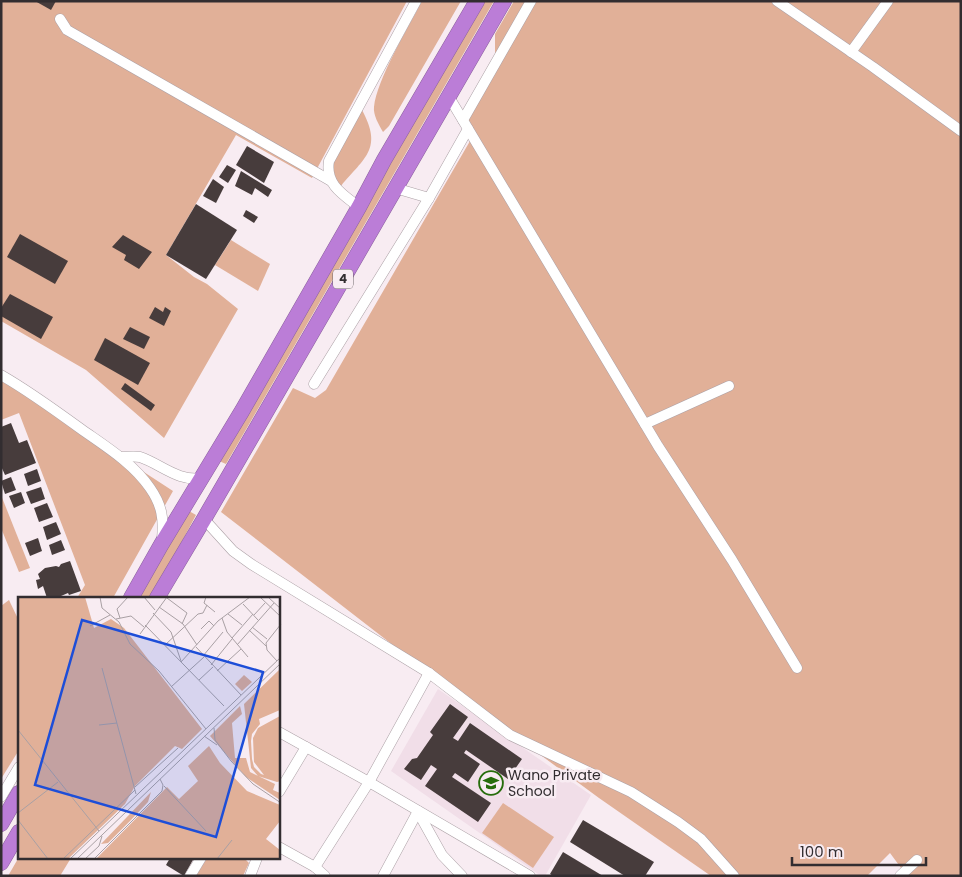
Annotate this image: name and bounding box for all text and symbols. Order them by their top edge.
road number: 4 [333,270,353,288]
inset map [18,597,280,860]
place label: Wano Private School [508,765,601,801]
school or university icon: Wano Private School [478,770,504,796]
scale bar [792,834,926,866]
text: 100 m [800,841,843,862]

